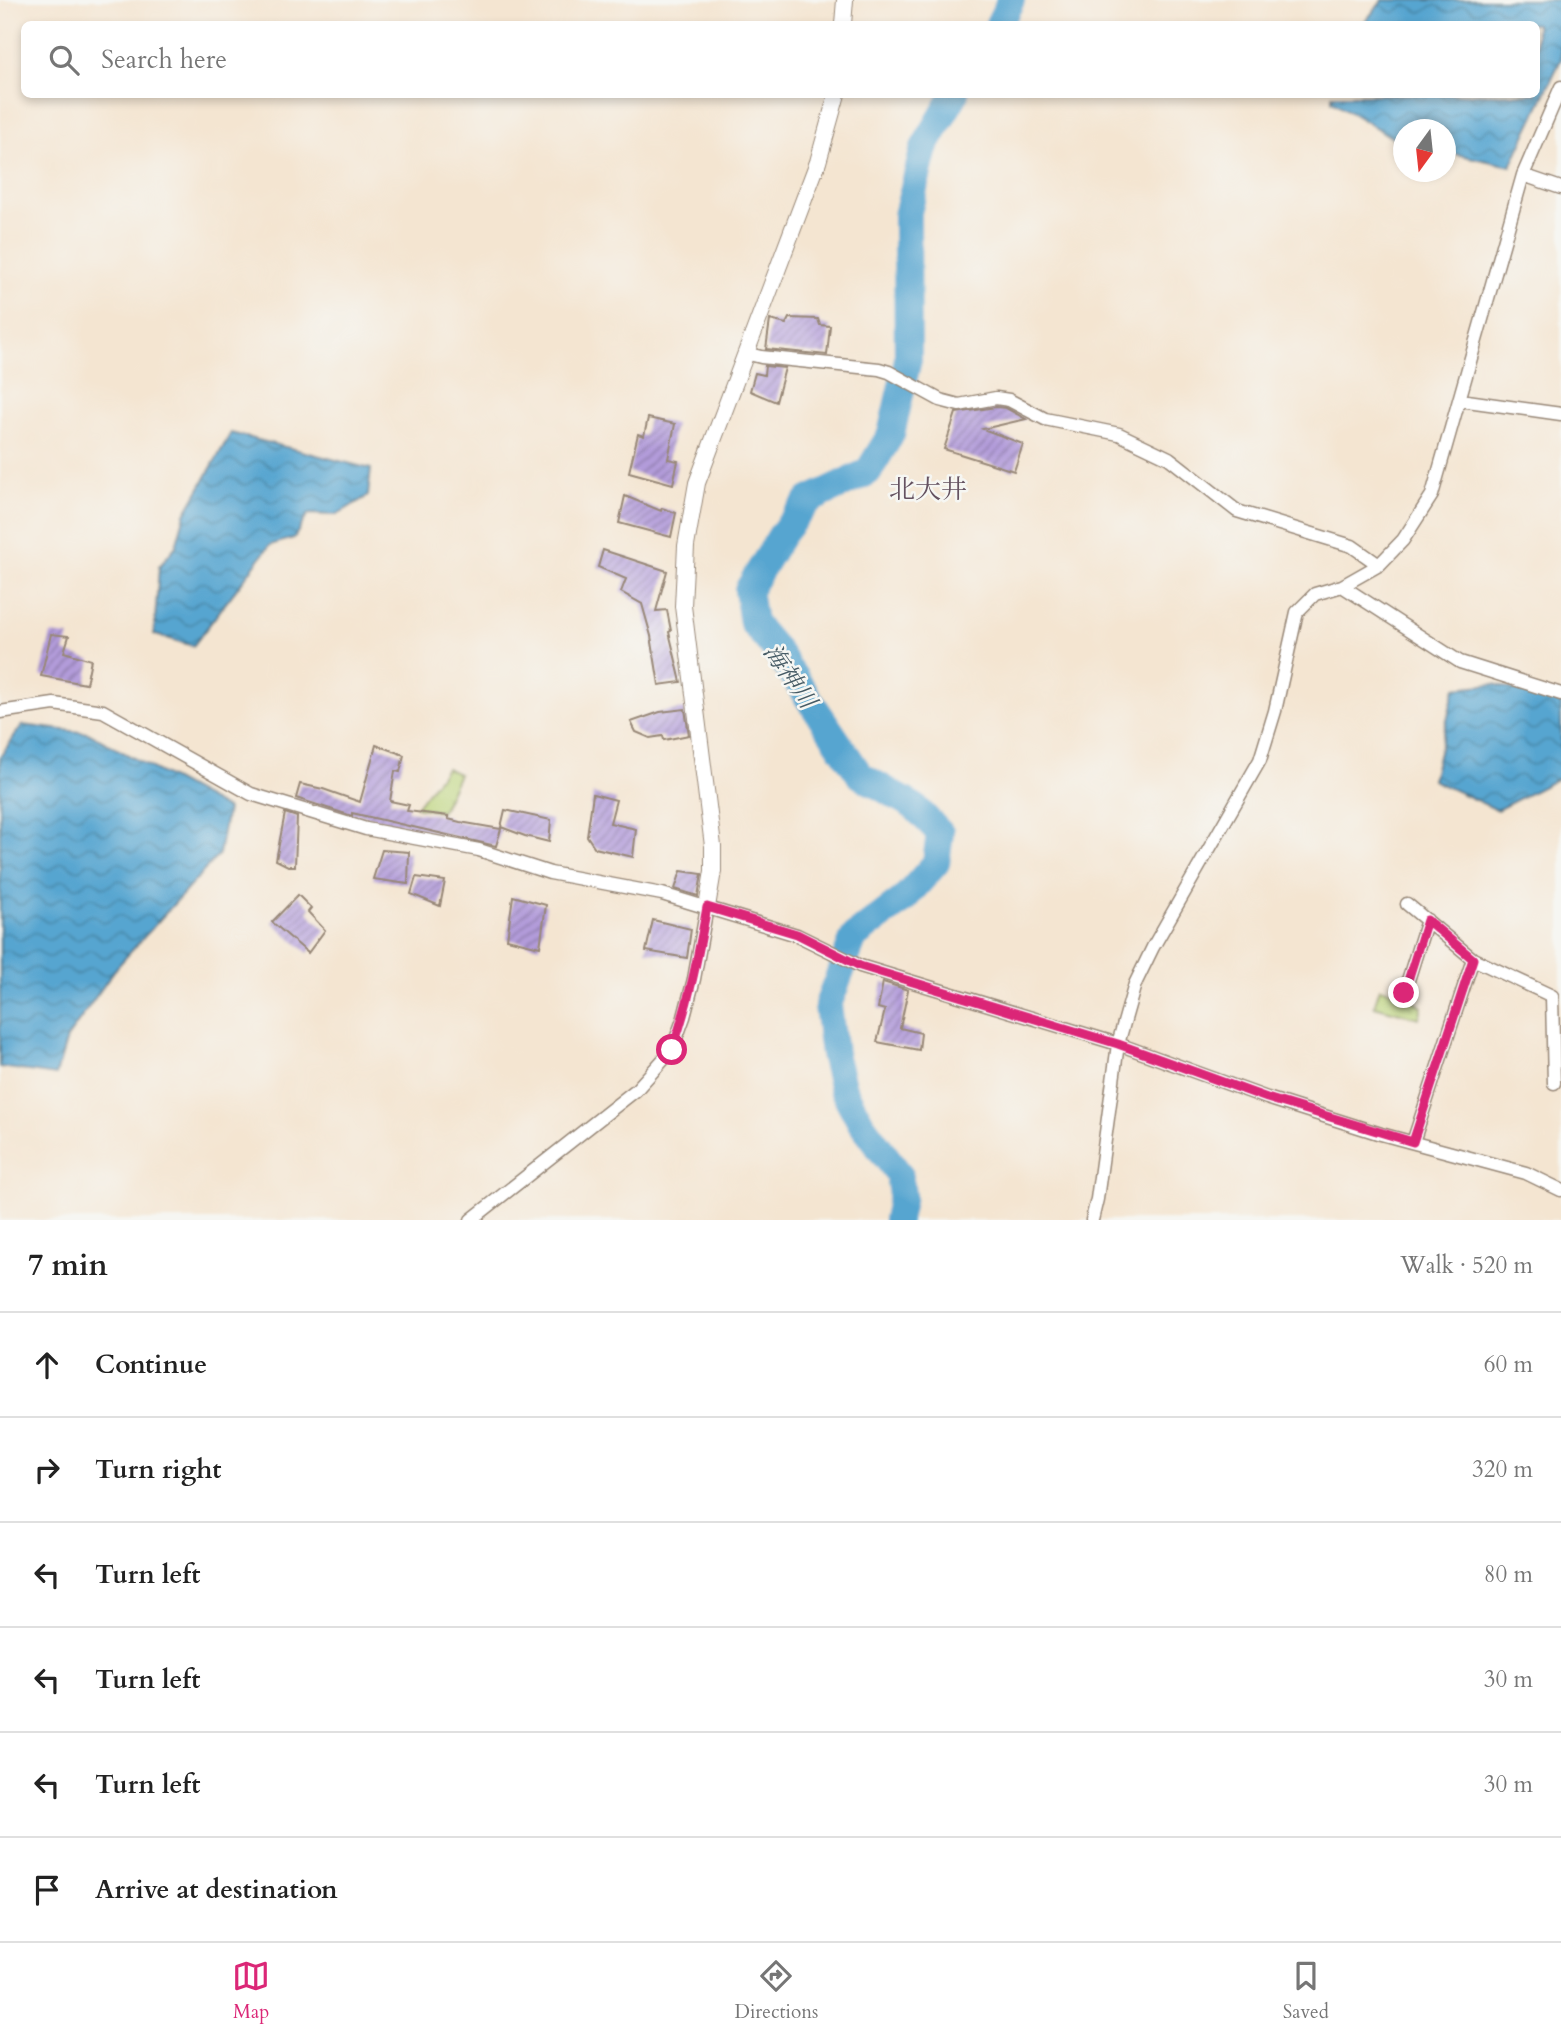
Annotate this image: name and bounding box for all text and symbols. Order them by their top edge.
search box [21,21,1540,98]
icon: search [45,41,83,79]
text: Search here [101,42,227,77]
north arrow [1393,119,1456,182]
district label: 北大井 [889,472,967,507]
water label: 海神川 [755,637,825,718]
route end [1388,977,1419,1008]
route start [656,1034,687,1065]
text: 7 min [28,1245,108,1286]
text: Walk · 520 m [1400,1250,1533,1281]
icon: ahead [28,1346,66,1384]
text: Continue [95,1347,207,1382]
text: 60 m [1484,1349,1533,1380]
icon: right [28,1451,66,1489]
text: Turn right [95,1452,222,1487]
text: 320 m [1472,1454,1533,1485]
icon: left [28,1556,66,1594]
text: Turn left [95,1557,200,1592]
text: 80 m [1484,1559,1533,1590]
icon: left [28,1661,66,1699]
text: Turn left [95,1662,200,1697]
text: 30 m [1484,1664,1533,1695]
icon: left [28,1766,66,1804]
text: Turn left [95,1767,200,1802]
text: 30 m [1484,1769,1533,1800]
icon: arrive [28,1871,66,1909]
text: Arrive at destination [95,1872,338,1907]
tab: Map [232,1957,270,2025]
tab: Directions [735,1957,818,2025]
tab: Saved [1283,1957,1329,2025]

